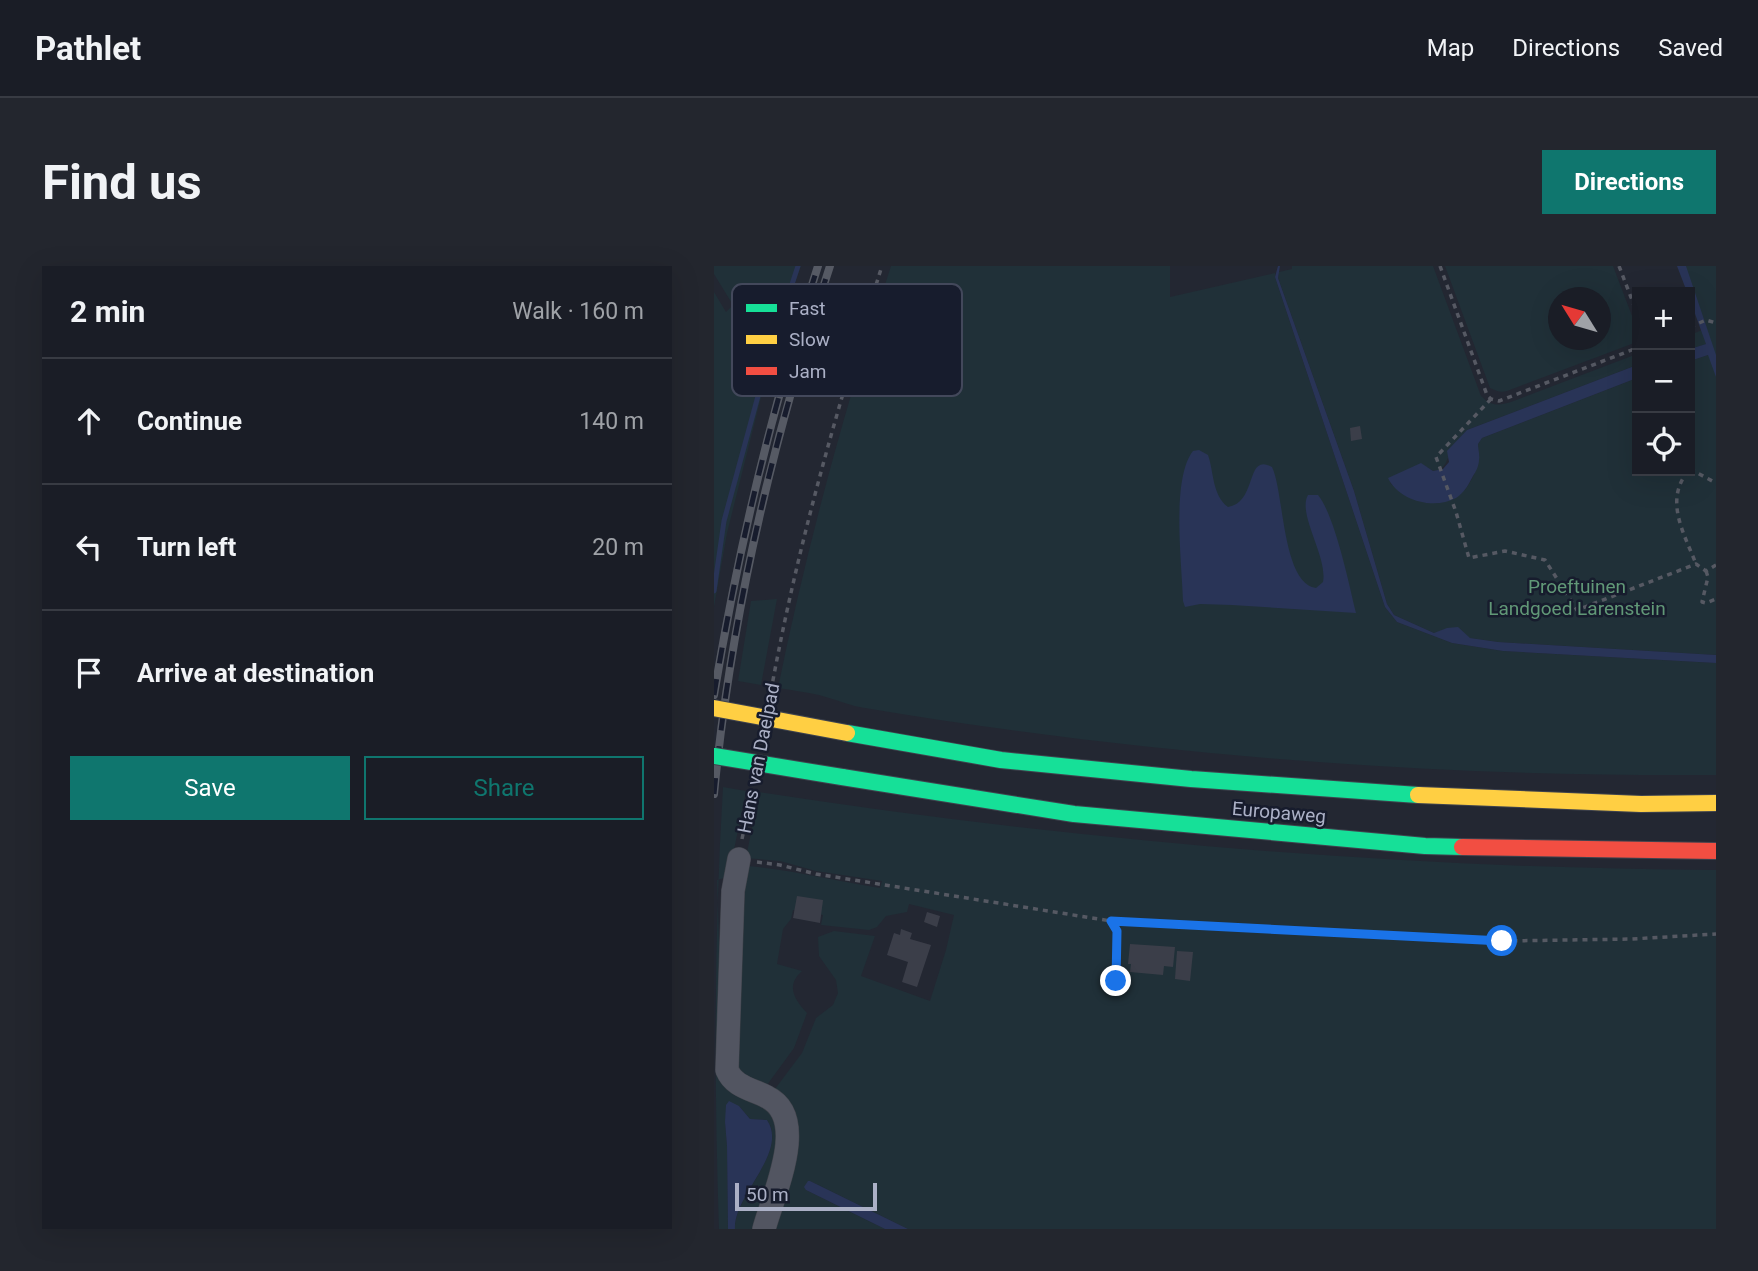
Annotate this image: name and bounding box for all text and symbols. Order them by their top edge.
text: Pathlet [35,29,141,68]
text: Map [1427,34,1474,62]
text: Directions [1512,34,1620,62]
text: Saved [1658,34,1723,62]
button: Directions [1542,150,1716,214]
text: Find us [42,154,202,211]
legend [732,284,962,396]
north arrow [1548,287,1611,350]
map controls [1632,287,1695,476]
button: + [1632,287,1695,350]
text: 2 min [70,294,145,329]
text: Fast [789,297,826,320]
text: Walk · 160 m [512,298,644,325]
text: Slow [789,328,830,351]
button: − [1632,350,1695,413]
text: Jam [789,360,826,383]
icon: ahead [70,402,108,440]
text: Continue [137,406,242,436]
text: 140 m [579,408,644,435]
button: locate [1632,413,1695,476]
icon: left [70,528,108,566]
text: Turn left [137,532,236,562]
text: 20 m [592,534,644,561]
park label: Proeftuinen Landgoed Larenstein [1488,575,1666,620]
icon: arrive [70,654,108,692]
text: Arrive at destination [137,658,374,688]
street label: Hans van Daelpad [733,681,784,835]
button: Save [70,756,350,820]
button: Share [364,756,644,820]
street label: Europaweg [1231,797,1327,828]
route start [1486,925,1517,956]
route end [1100,965,1131,996]
scale bar [735,1180,877,1212]
text: 50 m [746,1183,789,1206]

